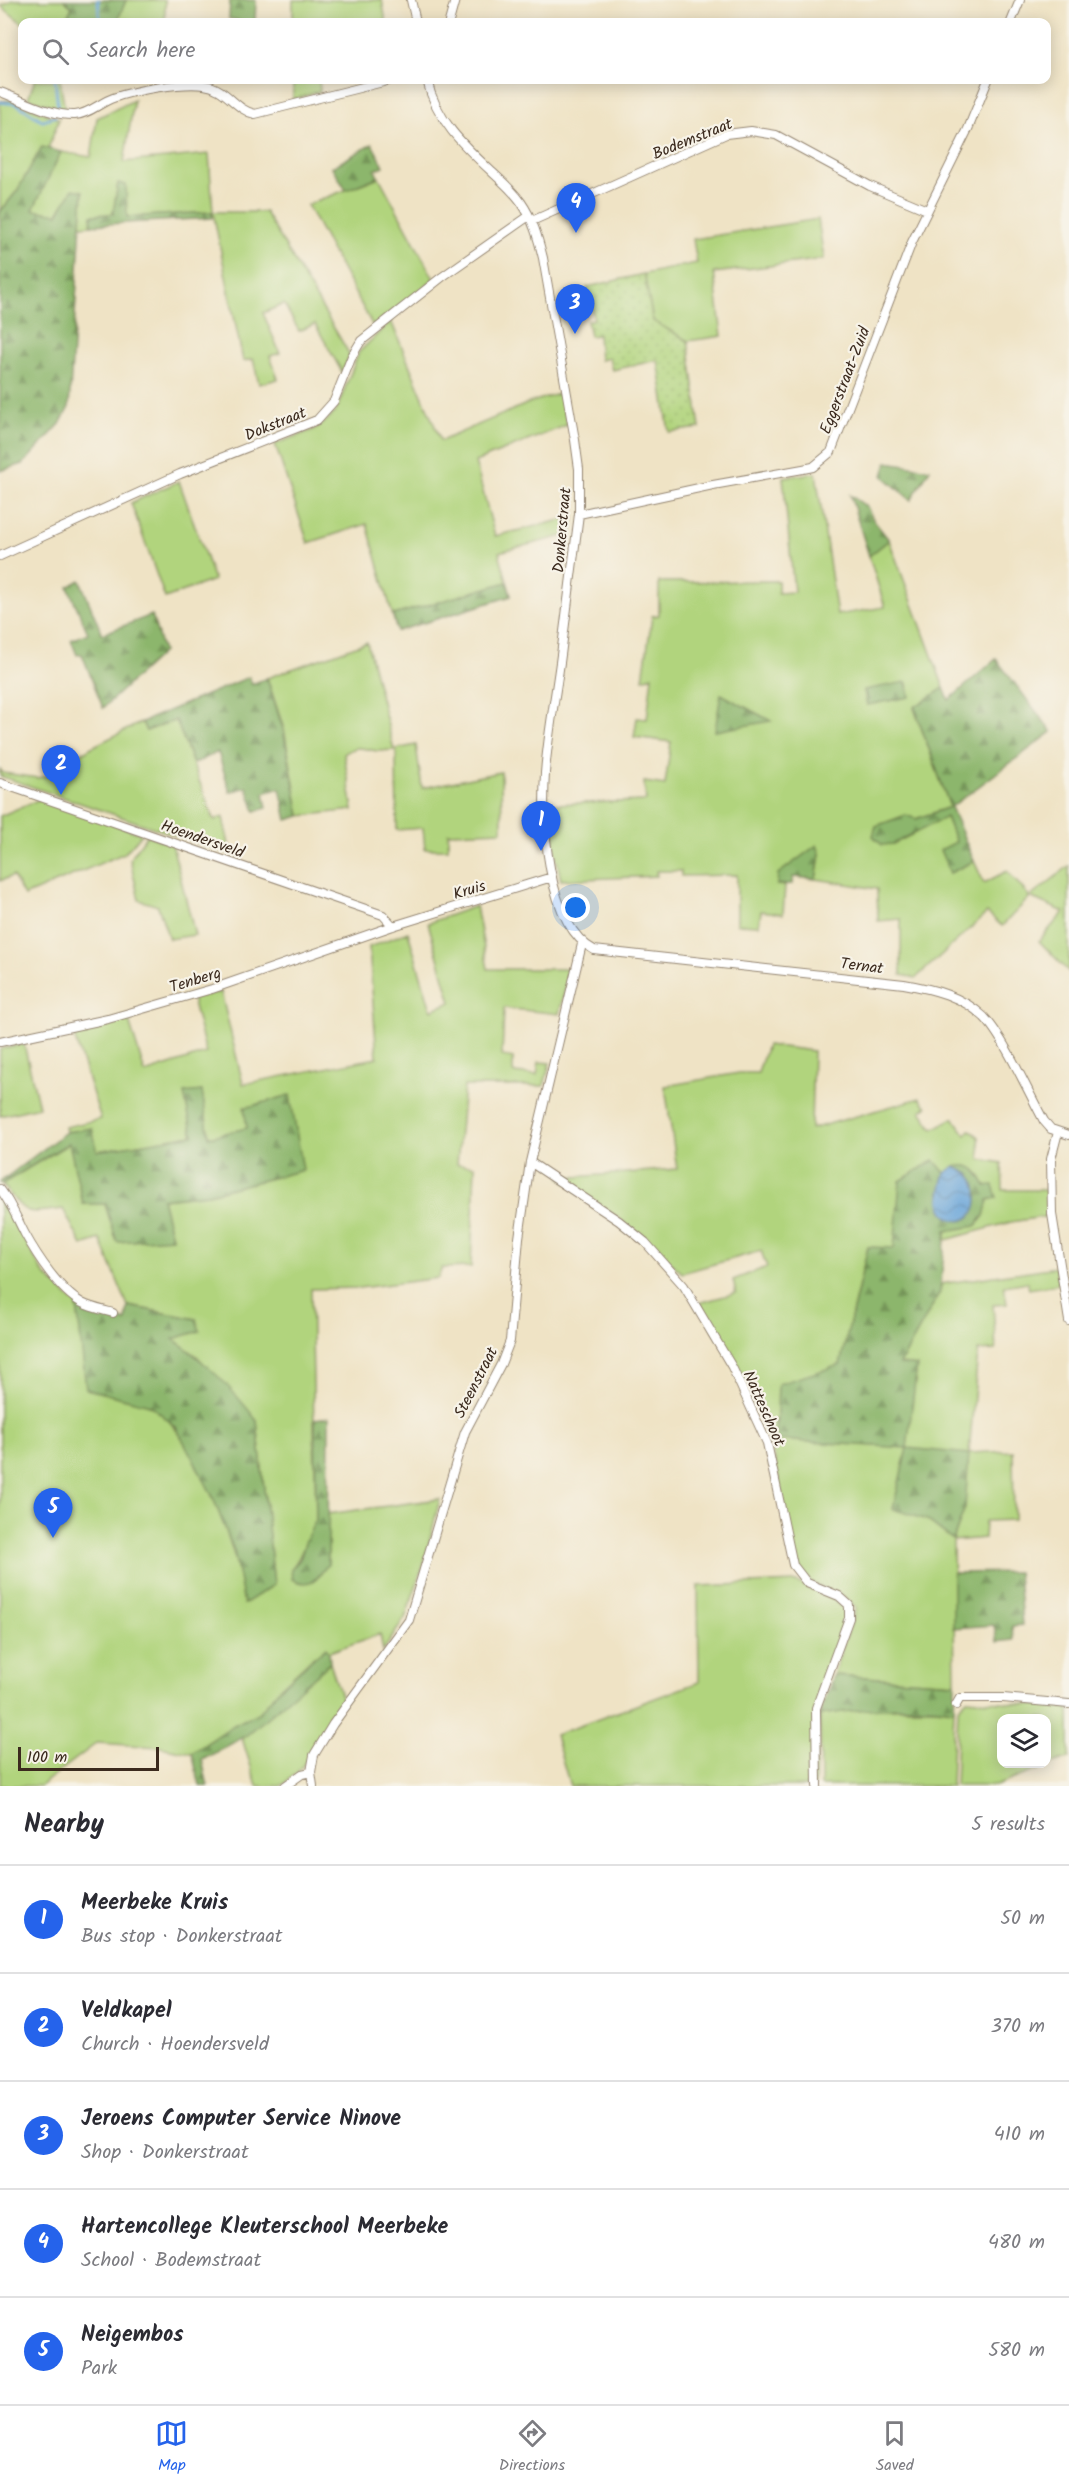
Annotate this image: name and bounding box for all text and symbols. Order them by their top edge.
search box [18,18,1051,84]
text: Search here [87,34,195,69]
icon: search [39,35,72,68]
street label: Bodemstraat [649,112,737,167]
pin: 4 [556,184,596,233]
pin: 3 [556,284,594,334]
street label: Eggerstraat-Zuid [813,322,878,438]
street label: Dokstraat [241,400,311,448]
street label: Donkerstraat [546,486,579,574]
pin: 2 [42,746,80,795]
pin: 1 [522,802,560,851]
street label: Hoendersveld [157,813,249,866]
street label: Kruis [450,874,489,907]
your location [561,893,590,922]
street label: Ternat [839,951,886,982]
street label: Tenberg [167,961,224,1000]
street label: Steenstraat [448,1342,505,1423]
street label: Natteschoot [736,1366,792,1451]
pin: 5 [34,1488,72,1538]
map controls [997,1714,1051,1768]
button: layers [997,1714,1051,1768]
scale bar [18,1744,159,1772]
text: 100 m [27,1745,67,1770]
text: Nearby [24,1804,104,1846]
text: 5 results [971,1809,1045,1841]
text: Meerbeke Kruis [81,1886,228,1921]
text: 1 [40,1903,47,1935]
text: 50 m [1000,1903,1045,1935]
text: Bus stop · Donkerstraat [81,1921,283,1953]
text: Veldkapel [81,1994,172,2029]
text: 2 [38,2011,49,2043]
text: 370 m [990,2011,1045,2043]
text: Church · Hoendersveld [81,2029,269,2061]
text: Jeroens Computer Service Ninove [81,2102,401,2137]
text: 3 [38,2119,49,2151]
text: 410 m [994,2119,1045,2151]
text: Shop · Donkerstraat [81,2137,249,2169]
text: Hartencollege Kleuterschool Meerbeke [81,2210,448,2245]
text: 4 [38,2227,49,2259]
text: 480 m [988,2227,1045,2259]
text: School · Bodemstraat [81,2245,261,2277]
text: Neigembos [81,2318,183,2353]
text: 5 [38,2335,49,2367]
text: 580 m [988,2335,1045,2367]
text: Park [81,2353,117,2385]
tab: Map [155,2417,188,2478]
tab: Directions [499,2417,565,2478]
tab: Saved [876,2417,914,2478]

